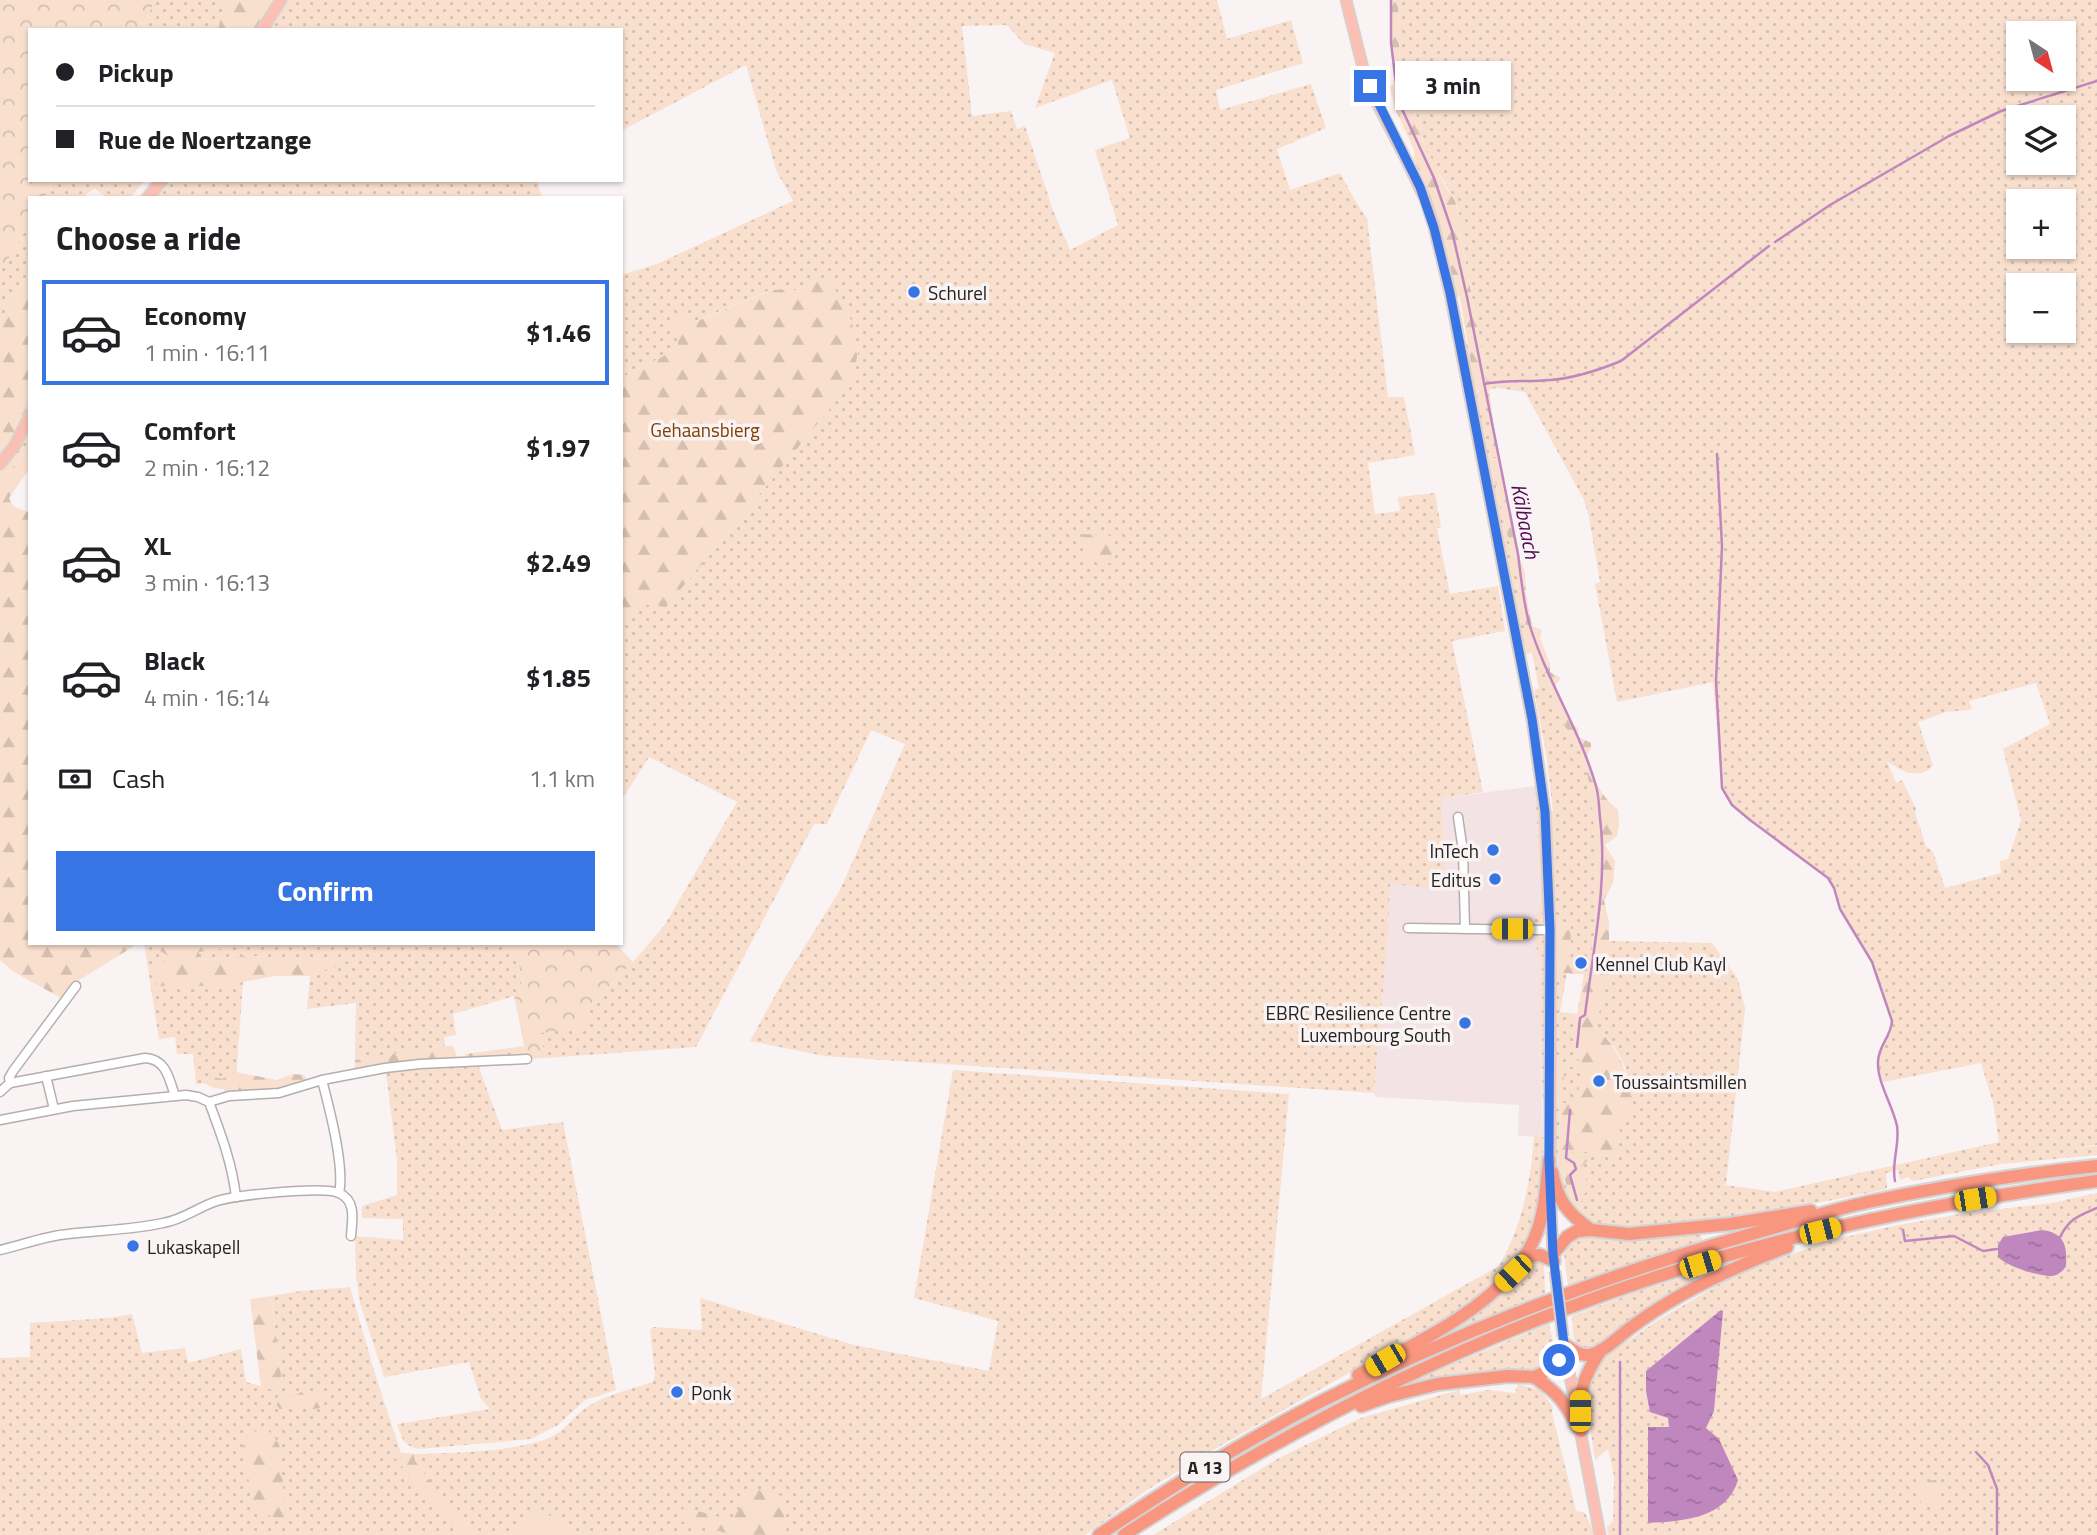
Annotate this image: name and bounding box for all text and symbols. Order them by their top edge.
north arrow [2006,21,2076,91]
map controls [2006,21,2076,343]
text: Pickup [98,53,174,92]
callout: 3 min [1394,62,1510,110]
text: 3 min [1425,68,1481,103]
route end [1354,70,1386,102]
button: layers [2006,105,2076,175]
text: Rue de Noertzange [98,120,311,159]
button: + [2006,189,2076,259]
text: Choose a ride [56,214,241,262]
button: − [2006,273,2076,343]
place label: Schurel [928,278,987,307]
marker: Schurel [906,284,922,300]
text: Economy [144,296,246,335]
icon: car [60,301,123,364]
text: $1.46 [526,313,591,352]
text: 1 min · 16:11 [144,335,270,370]
text: Comfort [144,411,236,450]
park label: Gehaansbierg [650,415,760,444]
icon: car [60,416,123,479]
text: $1.97 [526,428,591,467]
text: 2 min · 16:12 [144,450,270,485]
water label: Kälbaach [1503,481,1549,562]
text: XL [144,526,171,565]
icon: car [60,531,123,594]
text: $2.49 [526,543,591,582]
text: 3 min · 16:13 [144,565,270,600]
text: Black [144,641,205,680]
icon: car [60,646,123,709]
text: $1.85 [526,658,591,697]
text: 4 min · 16:14 [144,680,270,715]
text: Cash [112,759,165,798]
icon: cash [56,760,94,798]
text: 1.1 km [529,761,595,796]
place label: InTech [1430,836,1479,865]
marker: InTech [1485,842,1501,858]
button: Confirm [56,851,595,931]
place label: Editus [1431,865,1481,894]
marker: Editus [1487,871,1503,887]
car [1492,919,1534,940]
place label: Kennel Club Kayl [1595,949,1726,978]
marker: Kennel Club Kayl [1573,955,1589,971]
place label: EBRC Resilience Centre Luxembourg South [1266,998,1451,1049]
marker: EBRC Resilience Centre Luxembourg South [1457,1015,1473,1031]
place label: Toussaintsmillen [1613,1067,1747,1096]
marker: Toussaintsmillen [1591,1073,1607,1089]
car [1953,1185,1998,1213]
car [1798,1216,1843,1246]
place label: Lukaskapell [147,1232,240,1261]
marker: Lukaskapell [125,1238,141,1254]
car [1677,1248,1724,1280]
car [1491,1251,1536,1295]
car [1362,1340,1409,1380]
route start [1543,1344,1575,1376]
place label: Ponk [691,1378,732,1407]
marker: Ponk [669,1384,685,1400]
car [1570,1390,1591,1432]
road number: A 13 [1180,1452,1230,1482]

